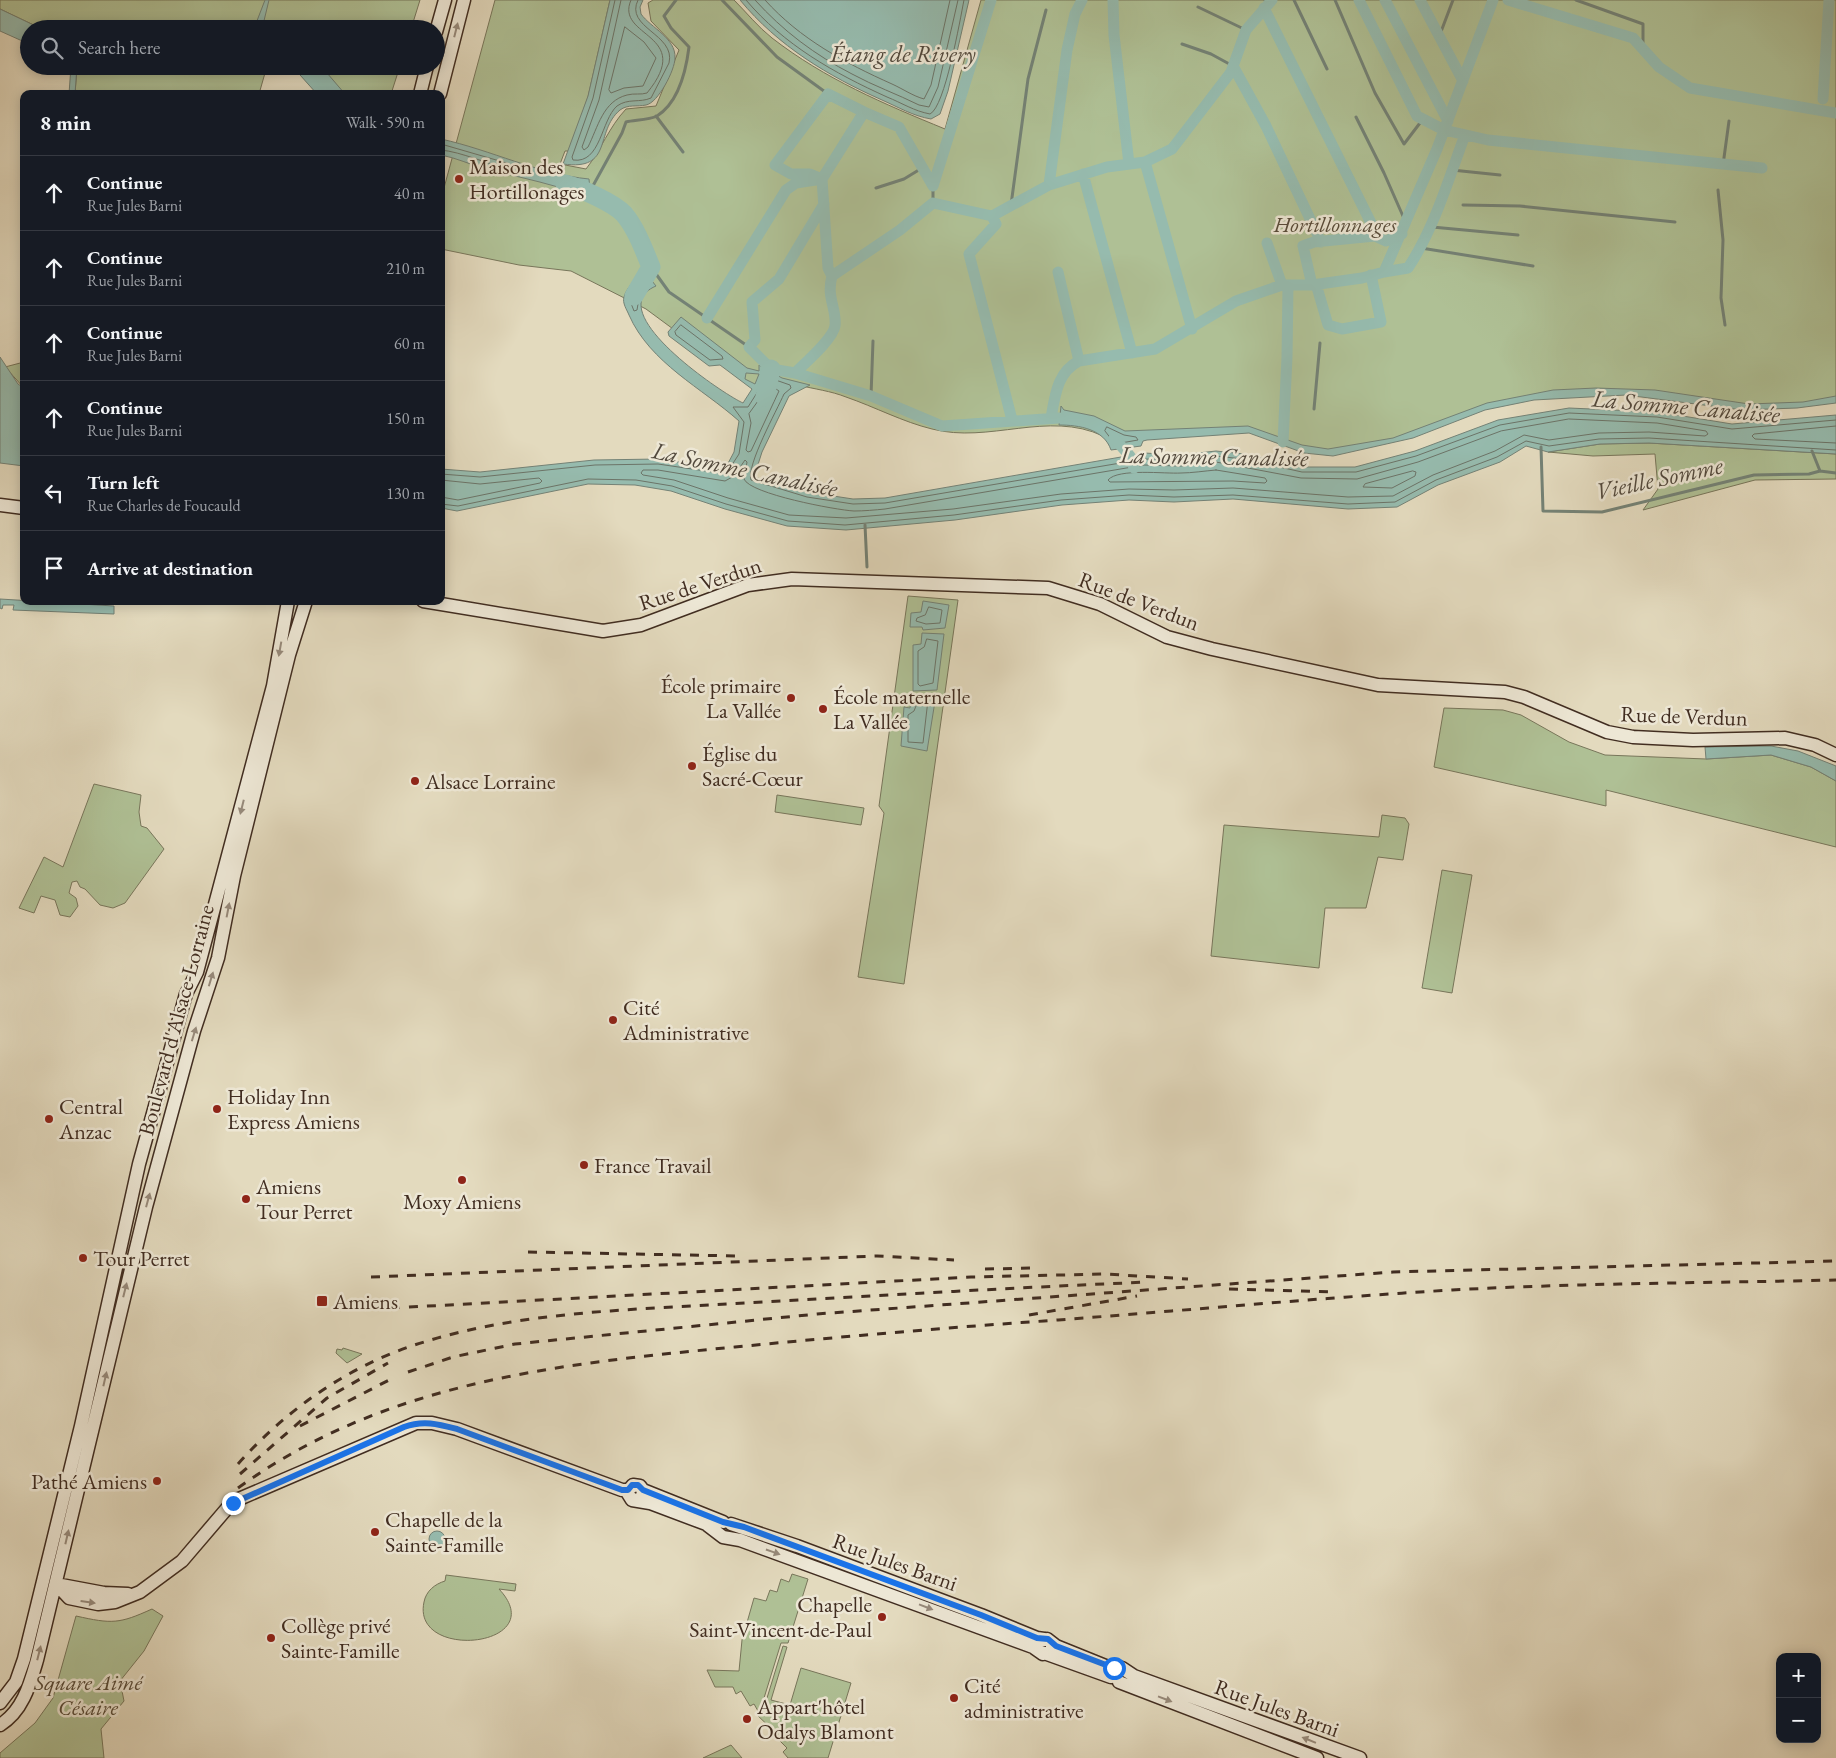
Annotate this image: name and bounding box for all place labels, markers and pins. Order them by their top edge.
place label: Maison des Hortillonages [469,152,584,206]
marker: Maison des Hortillonages [453,173,465,185]
place label: École primaire La Vallée [660,671,781,725]
place label: École maternelle La Vallée [833,682,971,736]
marker: École primaire La Vallée [785,692,797,704]
marker: École maternelle La Vallée [817,703,829,715]
place label: Église du Sacré-Cœur [702,739,803,793]
marker: Église du Sacré-Cœur [686,760,698,772]
place label: Alsace Lorraine [424,767,556,796]
marker: Alsace Lorraine [409,775,421,787]
place label: Cité Administrative [622,993,749,1047]
marker: Cité Administrative [607,1014,619,1026]
place label: Holiday Inn Express Amiens [227,1082,360,1136]
place label: Central Anzac [58,1092,123,1146]
marker: Holiday Inn Express Amiens [211,1103,223,1115]
marker: Central Anzac [43,1113,55,1125]
place label: France Travail [594,1151,711,1180]
marker: France Travail [578,1159,590,1171]
place label: Amiens Tour Perret [255,1172,353,1226]
marker: Moxy Amiens [456,1174,468,1186]
place label: Moxy Amiens [403,1187,521,1216]
marker: Amiens Tour Perret [240,1193,252,1205]
place label: Tour Perret [93,1244,190,1273]
marker: Tour Perret [77,1252,89,1264]
place label: Amiens [332,1287,398,1316]
marker: Amiens [315,1294,329,1308]
place label: Pathé Amiens [31,1467,147,1496]
marker: Pathé Amiens [151,1475,163,1487]
place label: Chapelle de la Sainte-Famille [385,1505,504,1559]
marker: Chapelle de la Sainte-Famille [369,1526,381,1538]
place label: Chapelle Saint-Vincent-de-Paul [689,1590,872,1644]
place label: Collège privé Sainte-Famille [281,1611,400,1665]
marker: Chapelle Saint-Vincent-de-Paul [876,1611,888,1623]
marker: Collège privé Sainte-Famille [265,1632,277,1644]
place label: Cité administrative [964,1671,1084,1725]
place label: Appart'hôtel Odalys Blamont [756,1692,894,1746]
marker: Cité administrative [948,1692,960,1704]
marker: Appart'hôtel Odalys Blamont [741,1713,753,1725]

